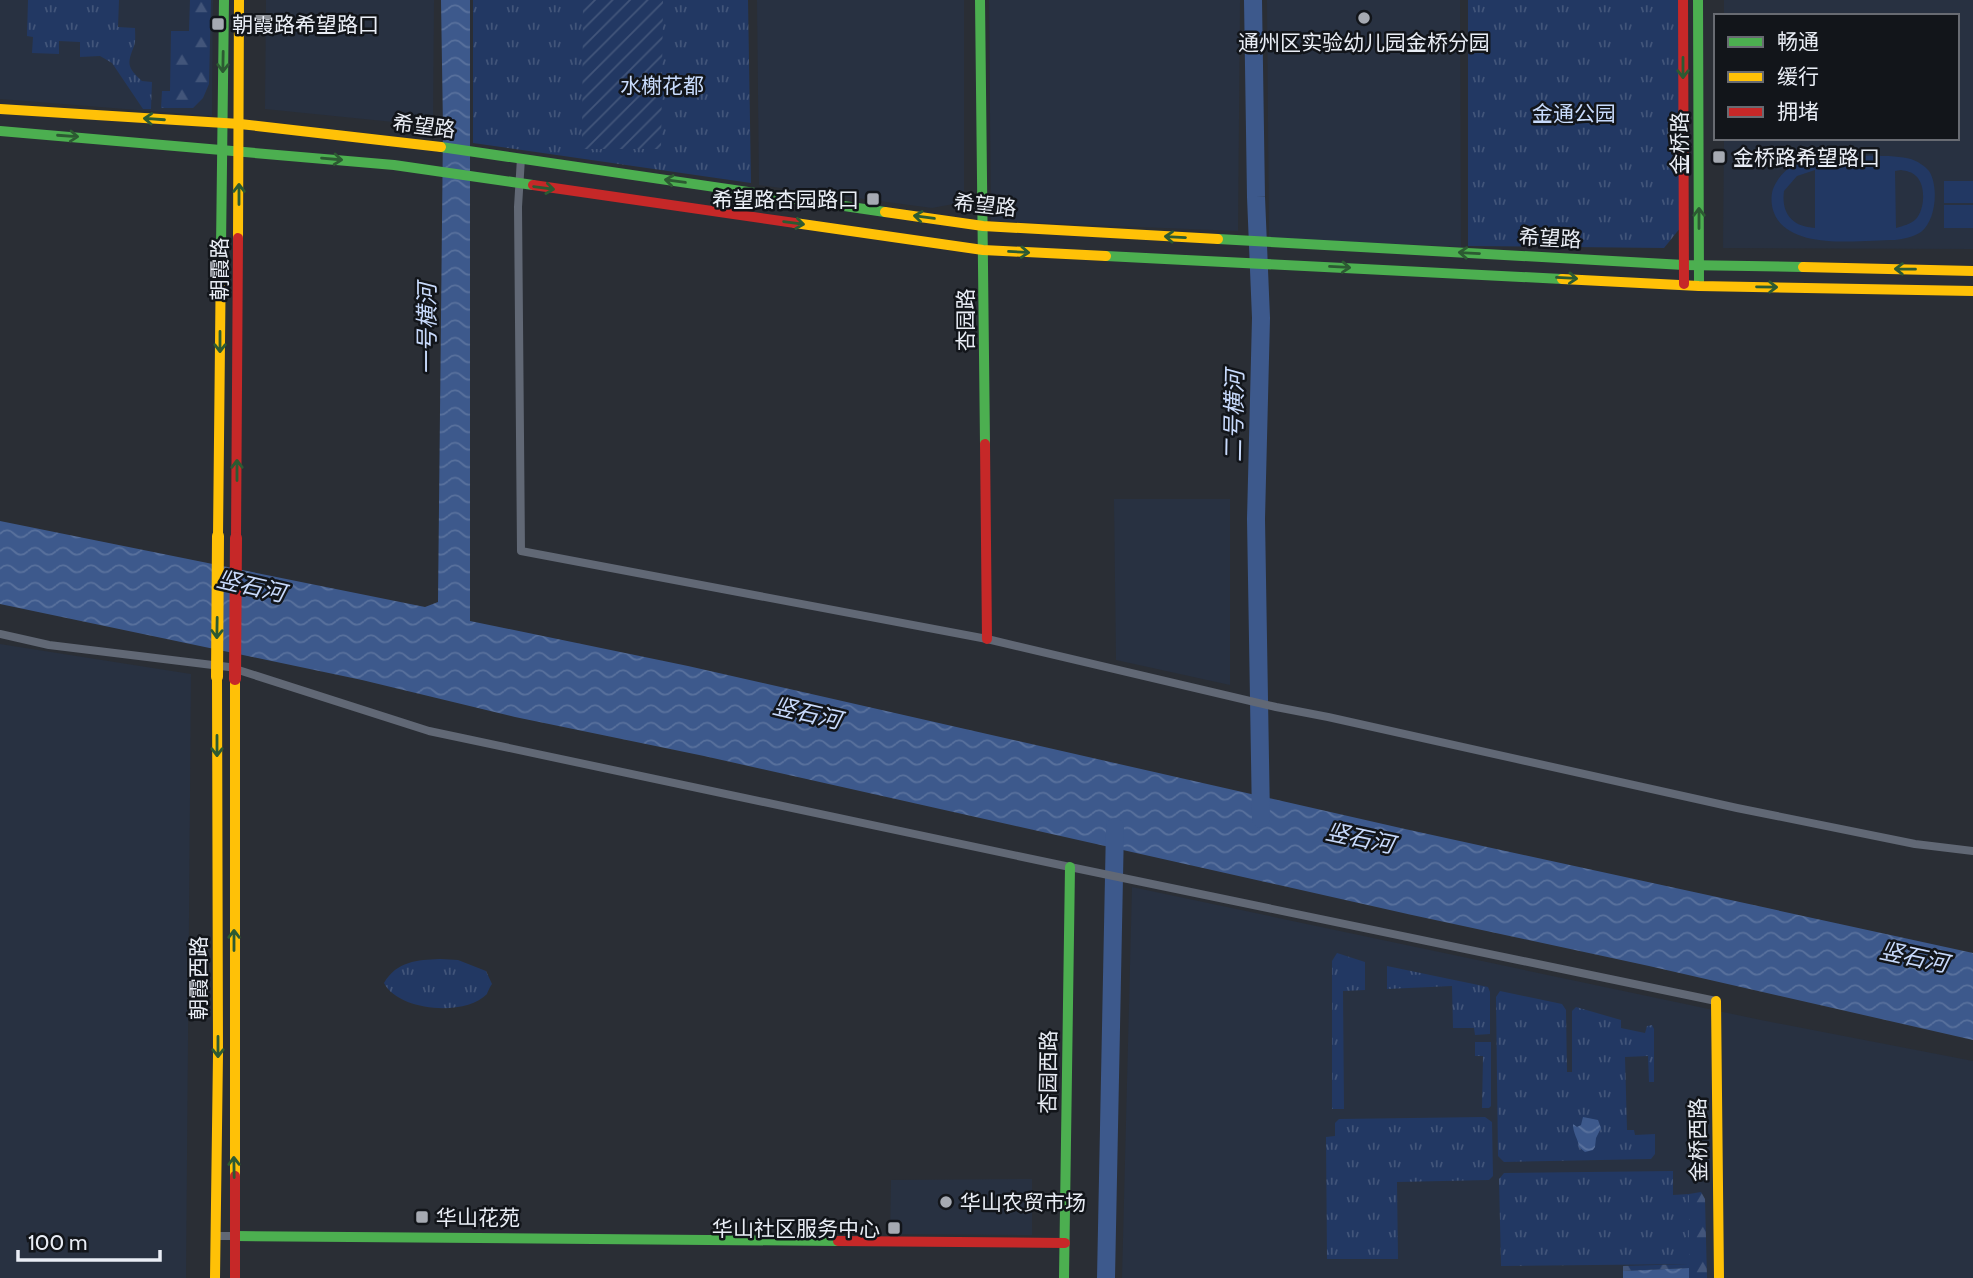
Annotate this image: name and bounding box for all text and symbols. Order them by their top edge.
marker: 通州区实验幼儿园金桥分园 [1356,10,1372,26]
place label: 朝霞路希望路口 [232,12,379,37]
legend [1714,14,1959,140]
marker: 朝霞路希望路口 [210,16,226,32]
text: 畅通 [1777,29,1819,54]
place label: 通州区实验幼儿园金桥分园 [1238,30,1490,55]
one-way arrow [216,50,230,73]
one-way arrow [1676,56,1690,79]
text: 缓行 [1777,64,1819,89]
park label: 水榭花都 [620,73,704,98]
text: 拥堵 [1777,99,1819,124]
park label: 金通公园 [1532,101,1616,126]
street label: 希望路 [391,110,457,142]
street label: 金桥路 [1667,112,1692,175]
one-way arrow [143,113,166,126]
one-way arrow [56,130,79,143]
place label: 金桥路希望路口 [1733,145,1880,170]
marker: 金桥路希望路口 [1711,149,1727,165]
one-way arrow [320,153,343,166]
one-way arrow [664,174,687,187]
one-way arrow [533,181,555,194]
one-way arrow [232,182,246,205]
place label: 希望路杏园路口 [712,187,859,212]
street label: 希望路 [952,189,1018,221]
marker: 希望路杏园路口 [865,191,881,207]
one-way arrow [1692,206,1706,229]
one-way arrow [913,211,936,224]
one-way arrow [782,217,805,230]
street label: 希望路 [1518,224,1582,252]
one-way arrow [1165,230,1187,243]
street label: 朝霞路 [207,238,232,301]
one-way arrow [1008,246,1030,259]
one-way arrow [1458,246,1480,259]
one-way arrow [1328,261,1351,274]
one-way arrow [1894,262,1917,276]
one-way arrow [1555,272,1578,285]
water label: 一号横河 [413,279,441,375]
one-way arrow [1755,281,1778,294]
street label: 杏园路 [953,289,978,352]
one-way arrow [213,331,227,354]
water label: 二号横河 [1219,366,1249,462]
one-way arrow [230,459,244,482]
water label: 竖石河 [214,565,292,608]
one-way arrow [210,617,224,640]
water label: 竖石河 [770,692,848,735]
one-way arrow [210,734,224,757]
water label: 竖石河 [1323,817,1401,860]
one-way arrow [227,929,241,952]
street label: 朝霞西路 [186,936,211,1020]
water label: 竖石河 [1877,936,1955,979]
street label: 杏园西路 [1035,1030,1061,1114]
one-way arrow [211,1035,225,1058]
street label: 金桥西路 [1685,1098,1711,1182]
one-way arrow [228,1156,241,1179]
place label: 华山农贸市场 [960,1190,1086,1215]
marker: 华山农贸市场 [938,1194,954,1210]
place label: 华山花苑 [436,1205,520,1230]
marker: 华山花苑 [414,1209,430,1225]
place label: 华山社区服务中心 [712,1216,880,1241]
scale bar [18,1218,159,1262]
marker: 华山社区服务中心 [886,1220,902,1236]
text: 100 m [28,1230,87,1255]

